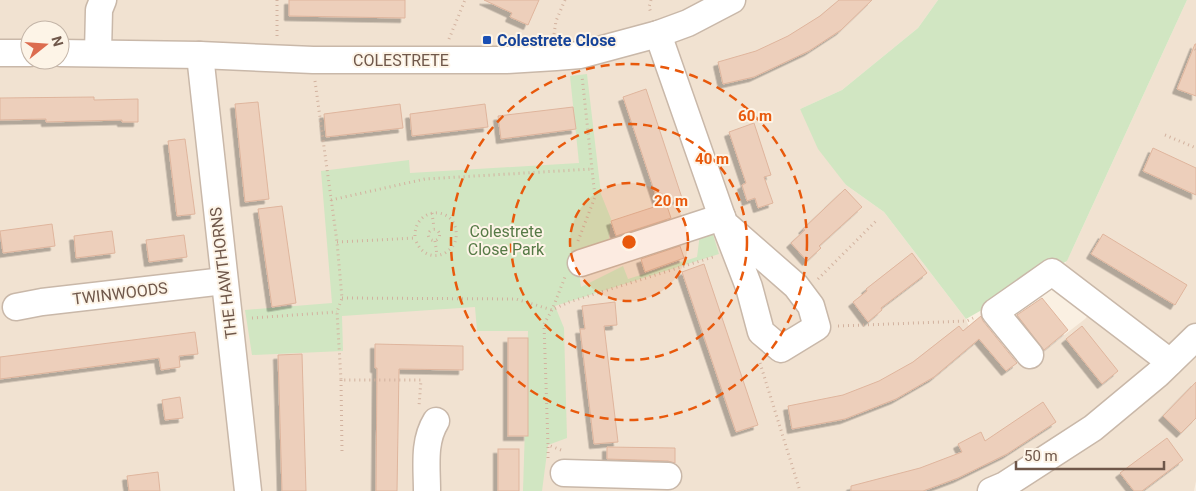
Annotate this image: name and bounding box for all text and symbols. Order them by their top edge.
north arrow [20,20,70,70]
place label: Colestrete Close [497,31,616,50]
text: N [48,34,67,48]
marker: Colestrete Close [481,34,493,46]
street label: COLESTRETE [353,51,449,70]
text: 60 m [738,107,772,125]
text: 40 m [695,150,729,168]
text: 20 m [654,192,688,210]
street label: THE HAWTHORNS [206,206,241,340]
park label: Colestrete Close Park [468,222,545,259]
centre of rings [620,233,638,251]
street label: TWINWOODS [71,278,169,309]
scale bar [1016,438,1164,470]
text: 50 m [1024,447,1058,465]

